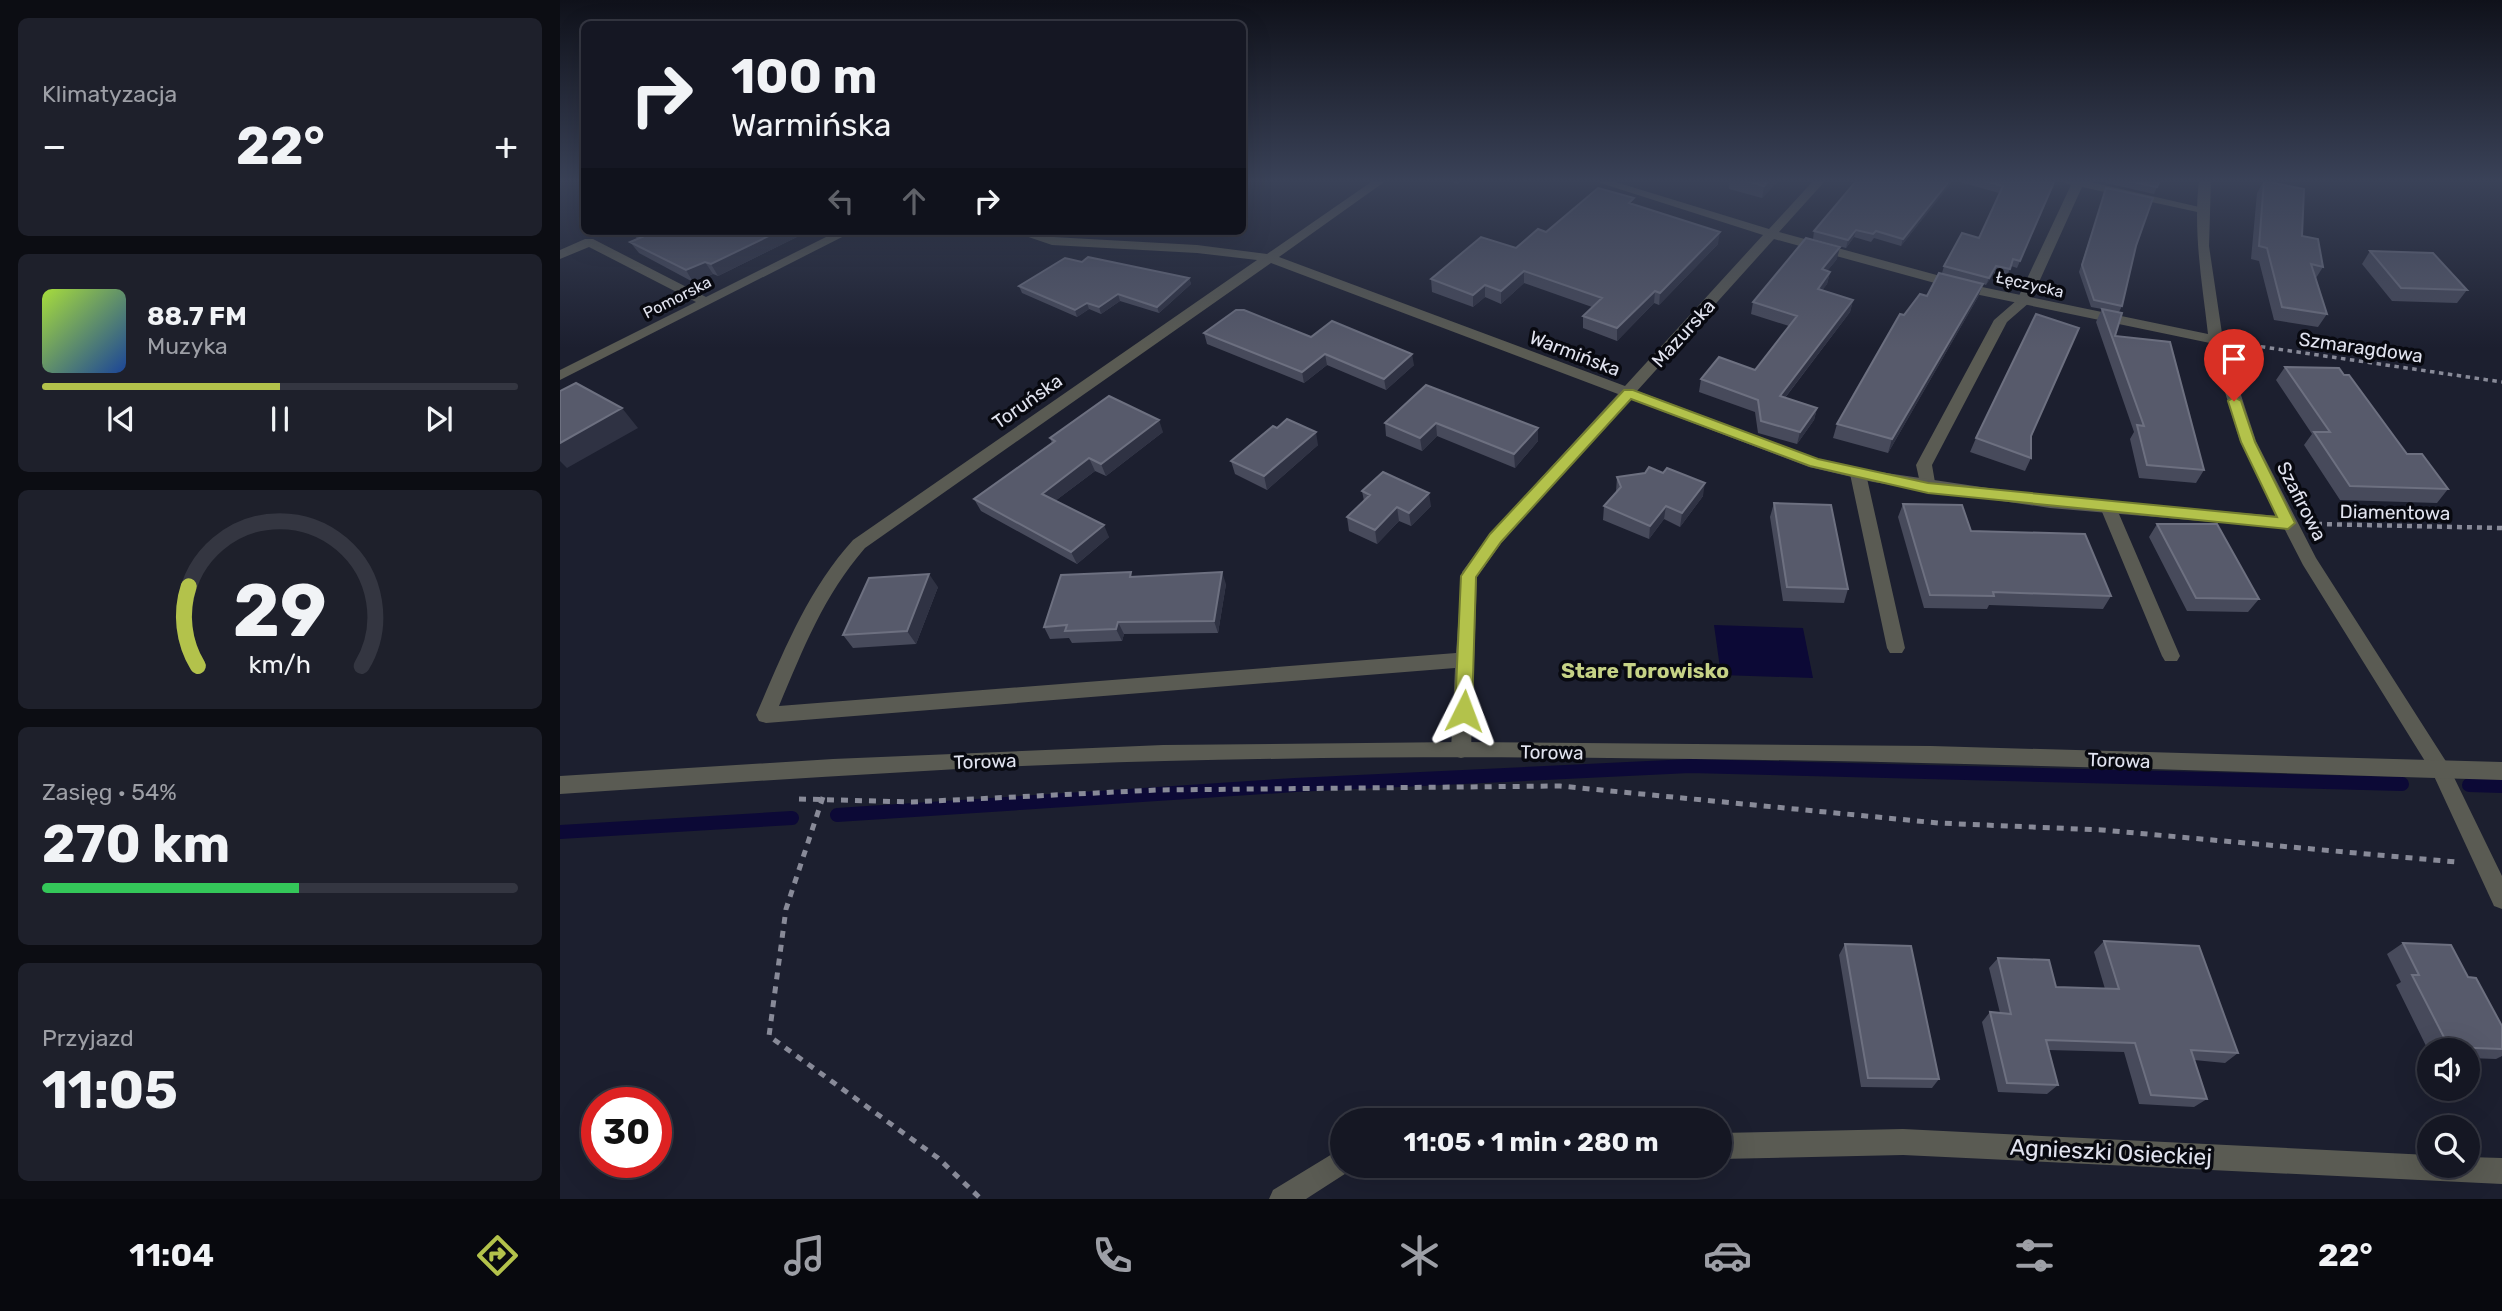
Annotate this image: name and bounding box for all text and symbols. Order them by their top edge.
text: 100 m [731,47,877,105]
icon: right [616,49,707,140]
text: Klimatyzacja [42,80,177,108]
text: Warmińska [731,106,892,144]
text: 22° [236,115,325,177]
text: − [42,123,67,169]
text: + [494,123,518,169]
icon: left [822,182,860,220]
icon: ahead [895,182,933,220]
icon: right [968,182,1006,220]
street label: Łęczycka [1994,267,2066,303]
street label: Pomorska [640,272,714,323]
street label: Mazurska [1647,295,1720,372]
text: 88.7 FM [147,301,247,332]
street label: Warmińska [1526,326,1623,381]
street label: Szmaragdowa [2297,327,2425,368]
pin [2204,329,2264,401]
text: Muzyka [147,332,228,360]
icon: arrive [2215,340,2253,378]
street label: Toruńska [988,369,1067,434]
icon: previous [102,400,140,438]
icon: pause [261,400,299,438]
icon: next [420,400,458,438]
street label: Szafirowa [2272,458,2331,545]
street label: Diamentowa [2339,500,2450,525]
text: 29 [233,568,327,654]
text: km/h [249,649,311,678]
district label: Stare Torowisko [1561,658,1729,683]
position arrow [1427,674,1501,748]
street label: Torowa [1520,740,1584,765]
street label: Torowa [2087,748,2151,773]
street label: Torowa [953,749,1017,774]
text: Zasięg · 54% [42,778,177,806]
text: 270 km [42,813,230,875]
text: Przyjazd [42,1024,134,1052]
map controls [2417,1038,2480,1178]
button: sound [2417,1038,2480,1101]
text: 11:05 [42,1059,178,1121]
speed limit sign: 30 [581,1087,672,1178]
button: search [2417,1115,2480,1178]
text: 11:05 · 1 min · 280 m [1403,1127,1659,1158]
street label: Agnieszki Osieckiej [2009,1133,2213,1171]
icon: directions [473,1231,522,1280]
icon: music [780,1231,829,1280]
icon: phone [1088,1231,1137,1280]
icon: climate [1395,1231,1444,1280]
icon: car [1703,1231,1752,1280]
icon: filters [2010,1231,2059,1280]
text: 11:04 [129,1236,214,1274]
text: 22° [2318,1236,2373,1274]

